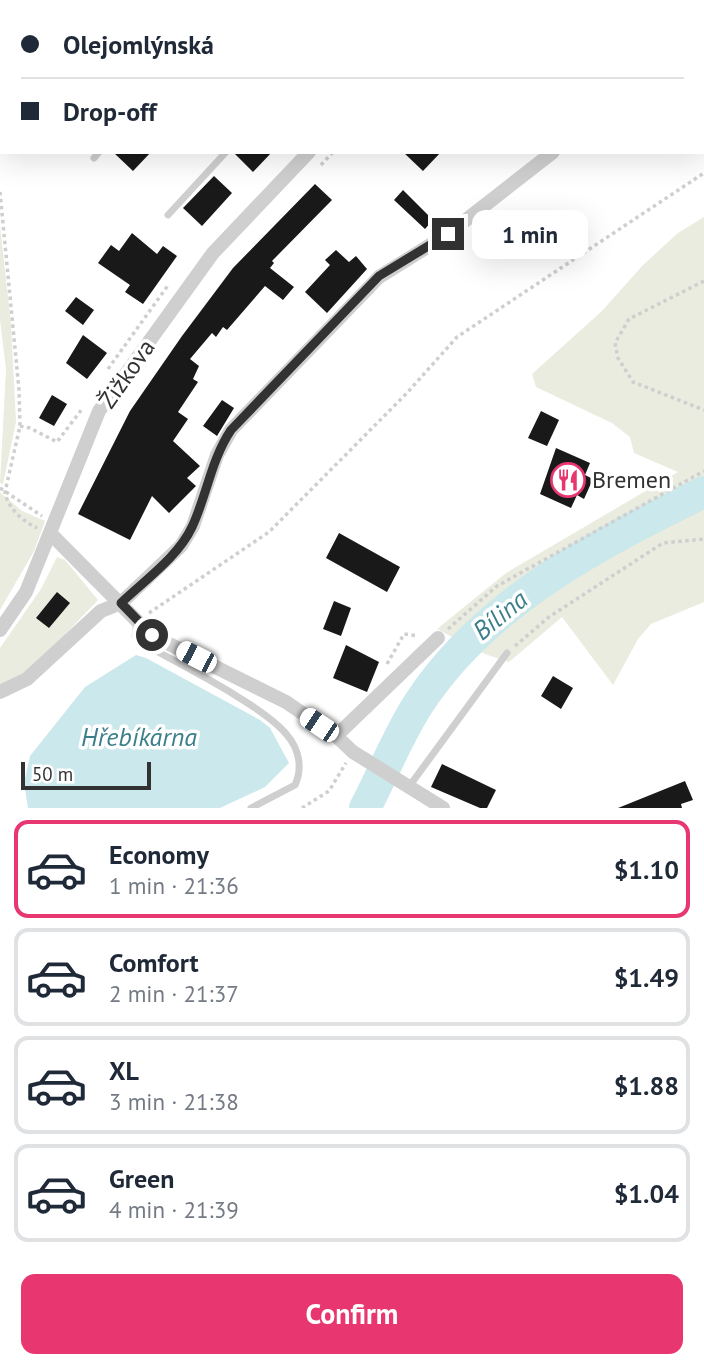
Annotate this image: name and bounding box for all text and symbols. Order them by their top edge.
text: Olejomlýnská [63,28,214,61]
text: Drop-off [63,95,157,128]
callout: 1 min [472,210,588,258]
route end [432,218,464,250]
text: 1 min [502,220,558,249]
street label: Žižkova [92,333,162,414]
restaurant icon: Bremen [549,461,587,499]
place label: Bremen [592,464,671,495]
water label: Bílina [466,582,534,647]
route start [136,619,168,651]
car [173,638,220,676]
car [296,705,343,745]
water label: Hřebíkárna [81,720,197,753]
scale bar [21,759,150,791]
text: 50 m [32,762,73,786]
icon: car [25,838,88,901]
text: Economy [109,838,209,871]
text: $1.10 [614,853,679,886]
text: 1 min · 21:36 [109,871,239,900]
icon: car [25,946,88,1009]
text: Comfort [109,946,199,979]
text: $1.49 [614,961,679,994]
text: 2 min · 21:37 [109,979,239,1008]
icon: car [25,1054,88,1117]
text: XL [109,1054,139,1087]
text: $1.88 [614,1069,679,1102]
text: 3 min · 21:38 [109,1087,239,1116]
icon: car [25,1162,88,1225]
text: Green [109,1162,174,1195]
text: $1.04 [614,1177,679,1210]
text: 4 min · 21:39 [109,1195,239,1224]
button: Confirm [21,1274,683,1354]

